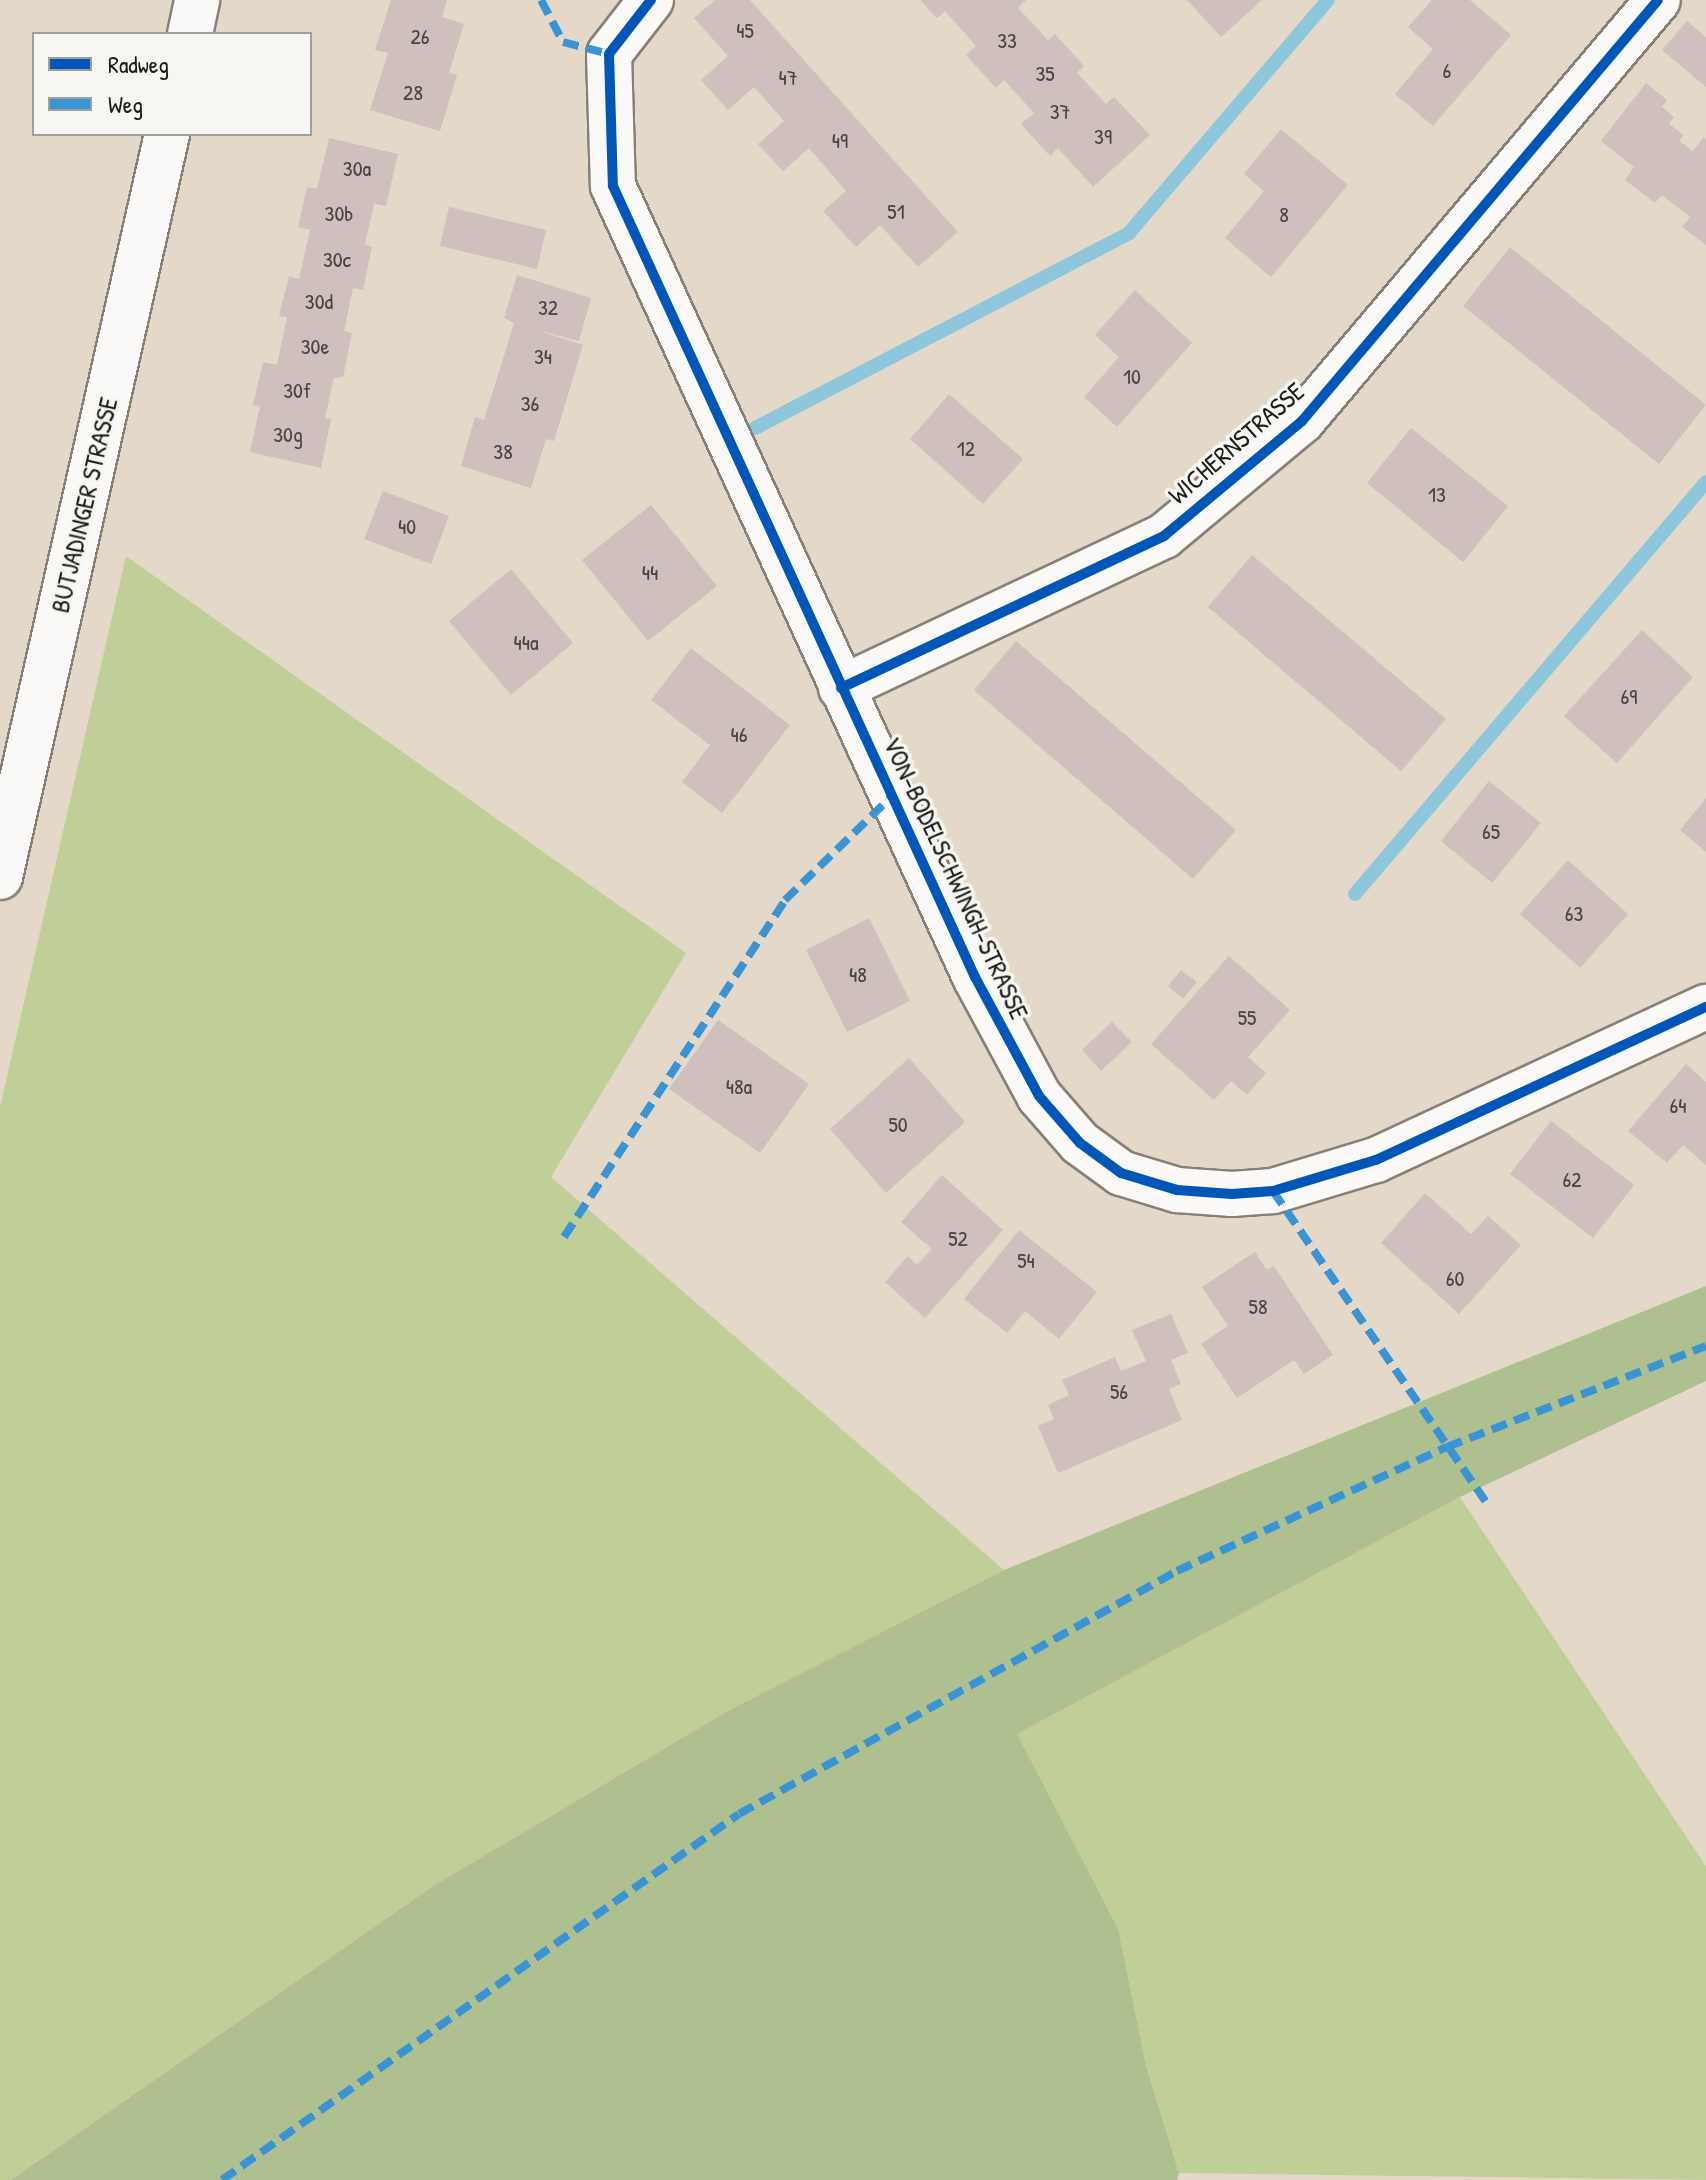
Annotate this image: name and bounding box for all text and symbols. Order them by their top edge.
house number: 45 [736,18,754,44]
house number: 26 [410,24,430,50]
house number: 33 [997,28,1017,54]
legend [32,32,312,136]
text: Radweg [108,48,169,80]
house number: 6 [1443,58,1451,84]
house number: 35 [1035,61,1055,87]
house number: 47 [778,65,798,91]
house number: 28 [403,80,423,106]
text: Weg [108,88,143,120]
house number: 37 [1050,99,1070,125]
house number: 39 [1094,124,1112,150]
house number: 49 [832,128,848,154]
house number: 30a [343,156,371,182]
house number: 51 [887,199,905,225]
house number: 30b [325,201,353,227]
house number: 8 [1279,202,1289,228]
house number: 30c [323,247,351,273]
house number: 30d [305,289,333,315]
house number: 32 [538,295,558,321]
house number: 30e [301,334,329,360]
house number: 34 [534,344,552,370]
house number: 10 [1123,364,1141,390]
street label: WICHERNSTRASSE [1162,376,1310,510]
house number: 30f [283,378,311,404]
house number: 36 [521,391,539,417]
street label: BUTJADINGER STRASSE [44,394,124,616]
house number: 30g [273,422,303,448]
house number: 12 [957,436,975,462]
house number: 38 [493,439,513,465]
house number: 13 [1428,482,1446,508]
house number: 40 [398,514,416,540]
house number: 44 [642,560,658,586]
house number: 44a [513,630,539,656]
house number: 69 [1621,684,1637,710]
house number: 46 [730,722,748,748]
street label: VON-BODELSCHWINGH-STRASSE [877,732,1035,1024]
house number: 65 [1482,819,1500,845]
house number: 63 [1565,901,1583,927]
house number: 48 [849,962,867,988]
house number: 55 [1238,1005,1256,1031]
house number: 48a [726,1074,752,1100]
house number: 64 [1669,1093,1687,1119]
house number: 50 [888,1112,908,1138]
house number: 62 [1562,1167,1582,1193]
house number: 52 [948,1226,968,1252]
house number: 54 [1017,1248,1035,1274]
house number: 60 [1446,1266,1464,1292]
house number: 58 [1249,1294,1267,1320]
house number: 56 [1110,1379,1128,1405]

